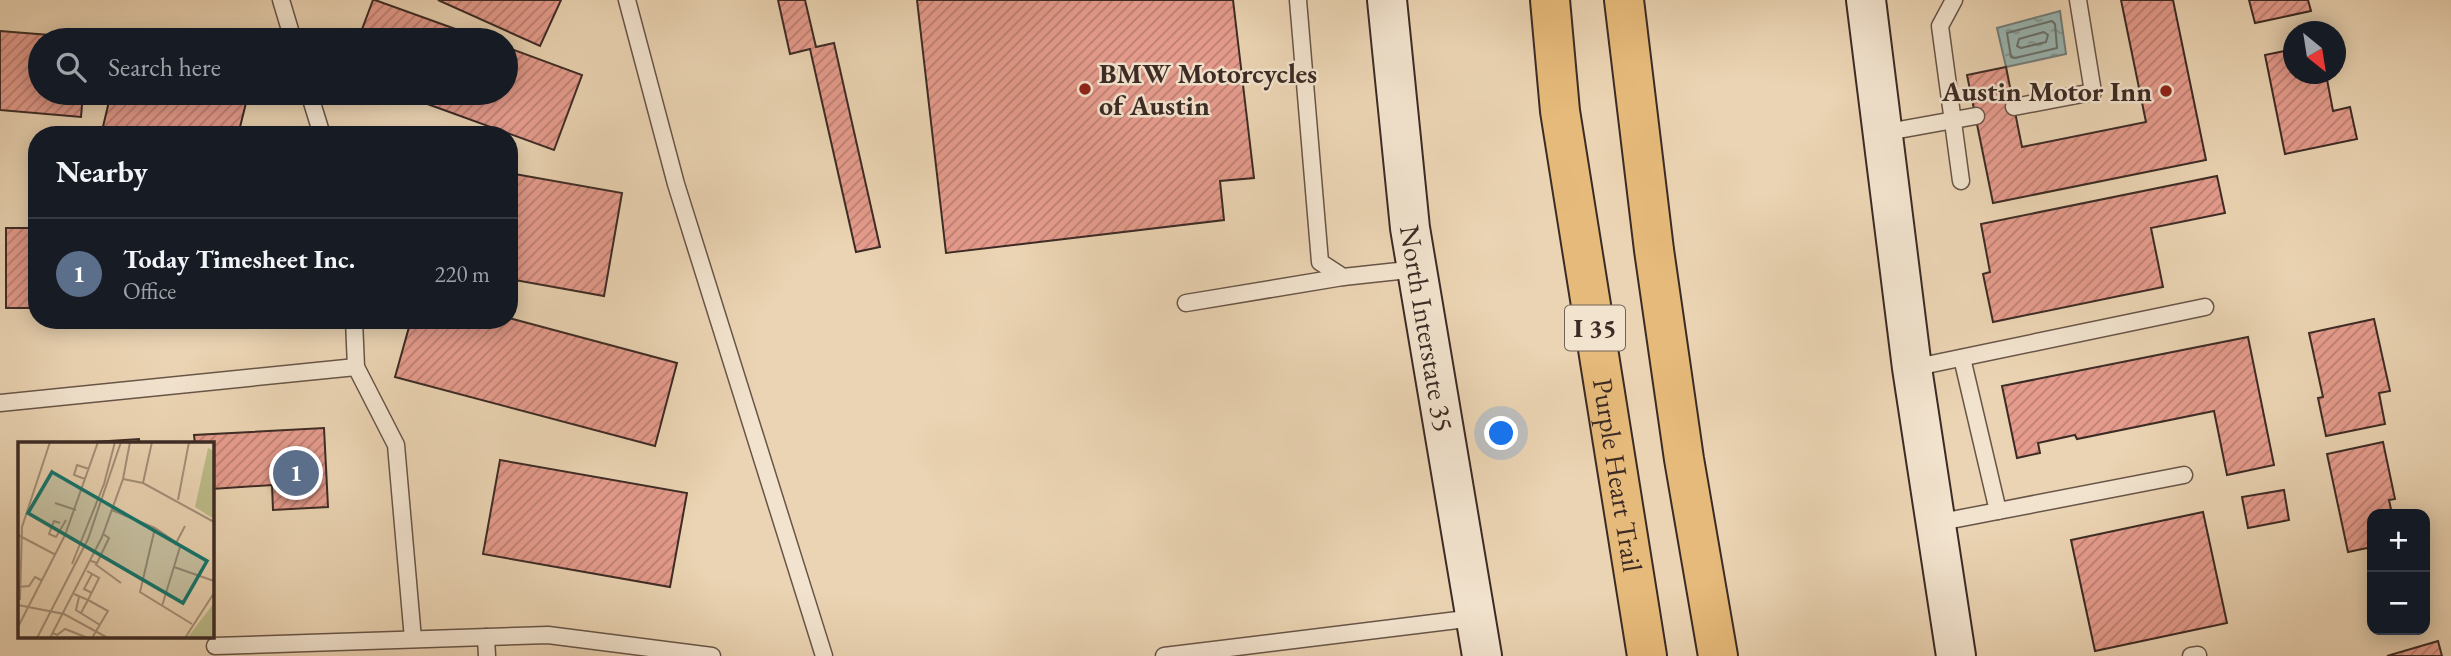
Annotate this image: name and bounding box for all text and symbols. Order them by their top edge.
north arrow [2283,21,2346,84]
search box [28,28,518,105]
icon: search [52,48,90,86]
text: Search here [108,50,221,84]
place label: BMW Motorcycles of Austin [1099,55,1317,123]
place label: Austin Motor Inn [1941,73,2152,109]
marker: BMW Motorcycles of Austin [1077,81,1093,97]
marker: Austin Motor Inn [2158,83,2174,99]
text: Nearby [56,152,148,191]
street label: North Interstate 35 [1392,222,1462,434]
text: Today Timesheet Inc. [123,242,355,276]
text: 1 [73,259,85,289]
text: 220 m [434,259,490,289]
text: Office [123,276,176,306]
road number: I 35 [1565,306,1625,350]
street label: Purple Heart Trail [1585,375,1651,575]
your location [1484,416,1518,450]
inset map [18,442,214,638]
pin: 1 [273,447,319,499]
map controls [2367,509,2430,635]
button: + [2367,509,2430,572]
button: − [2367,572,2430,635]

